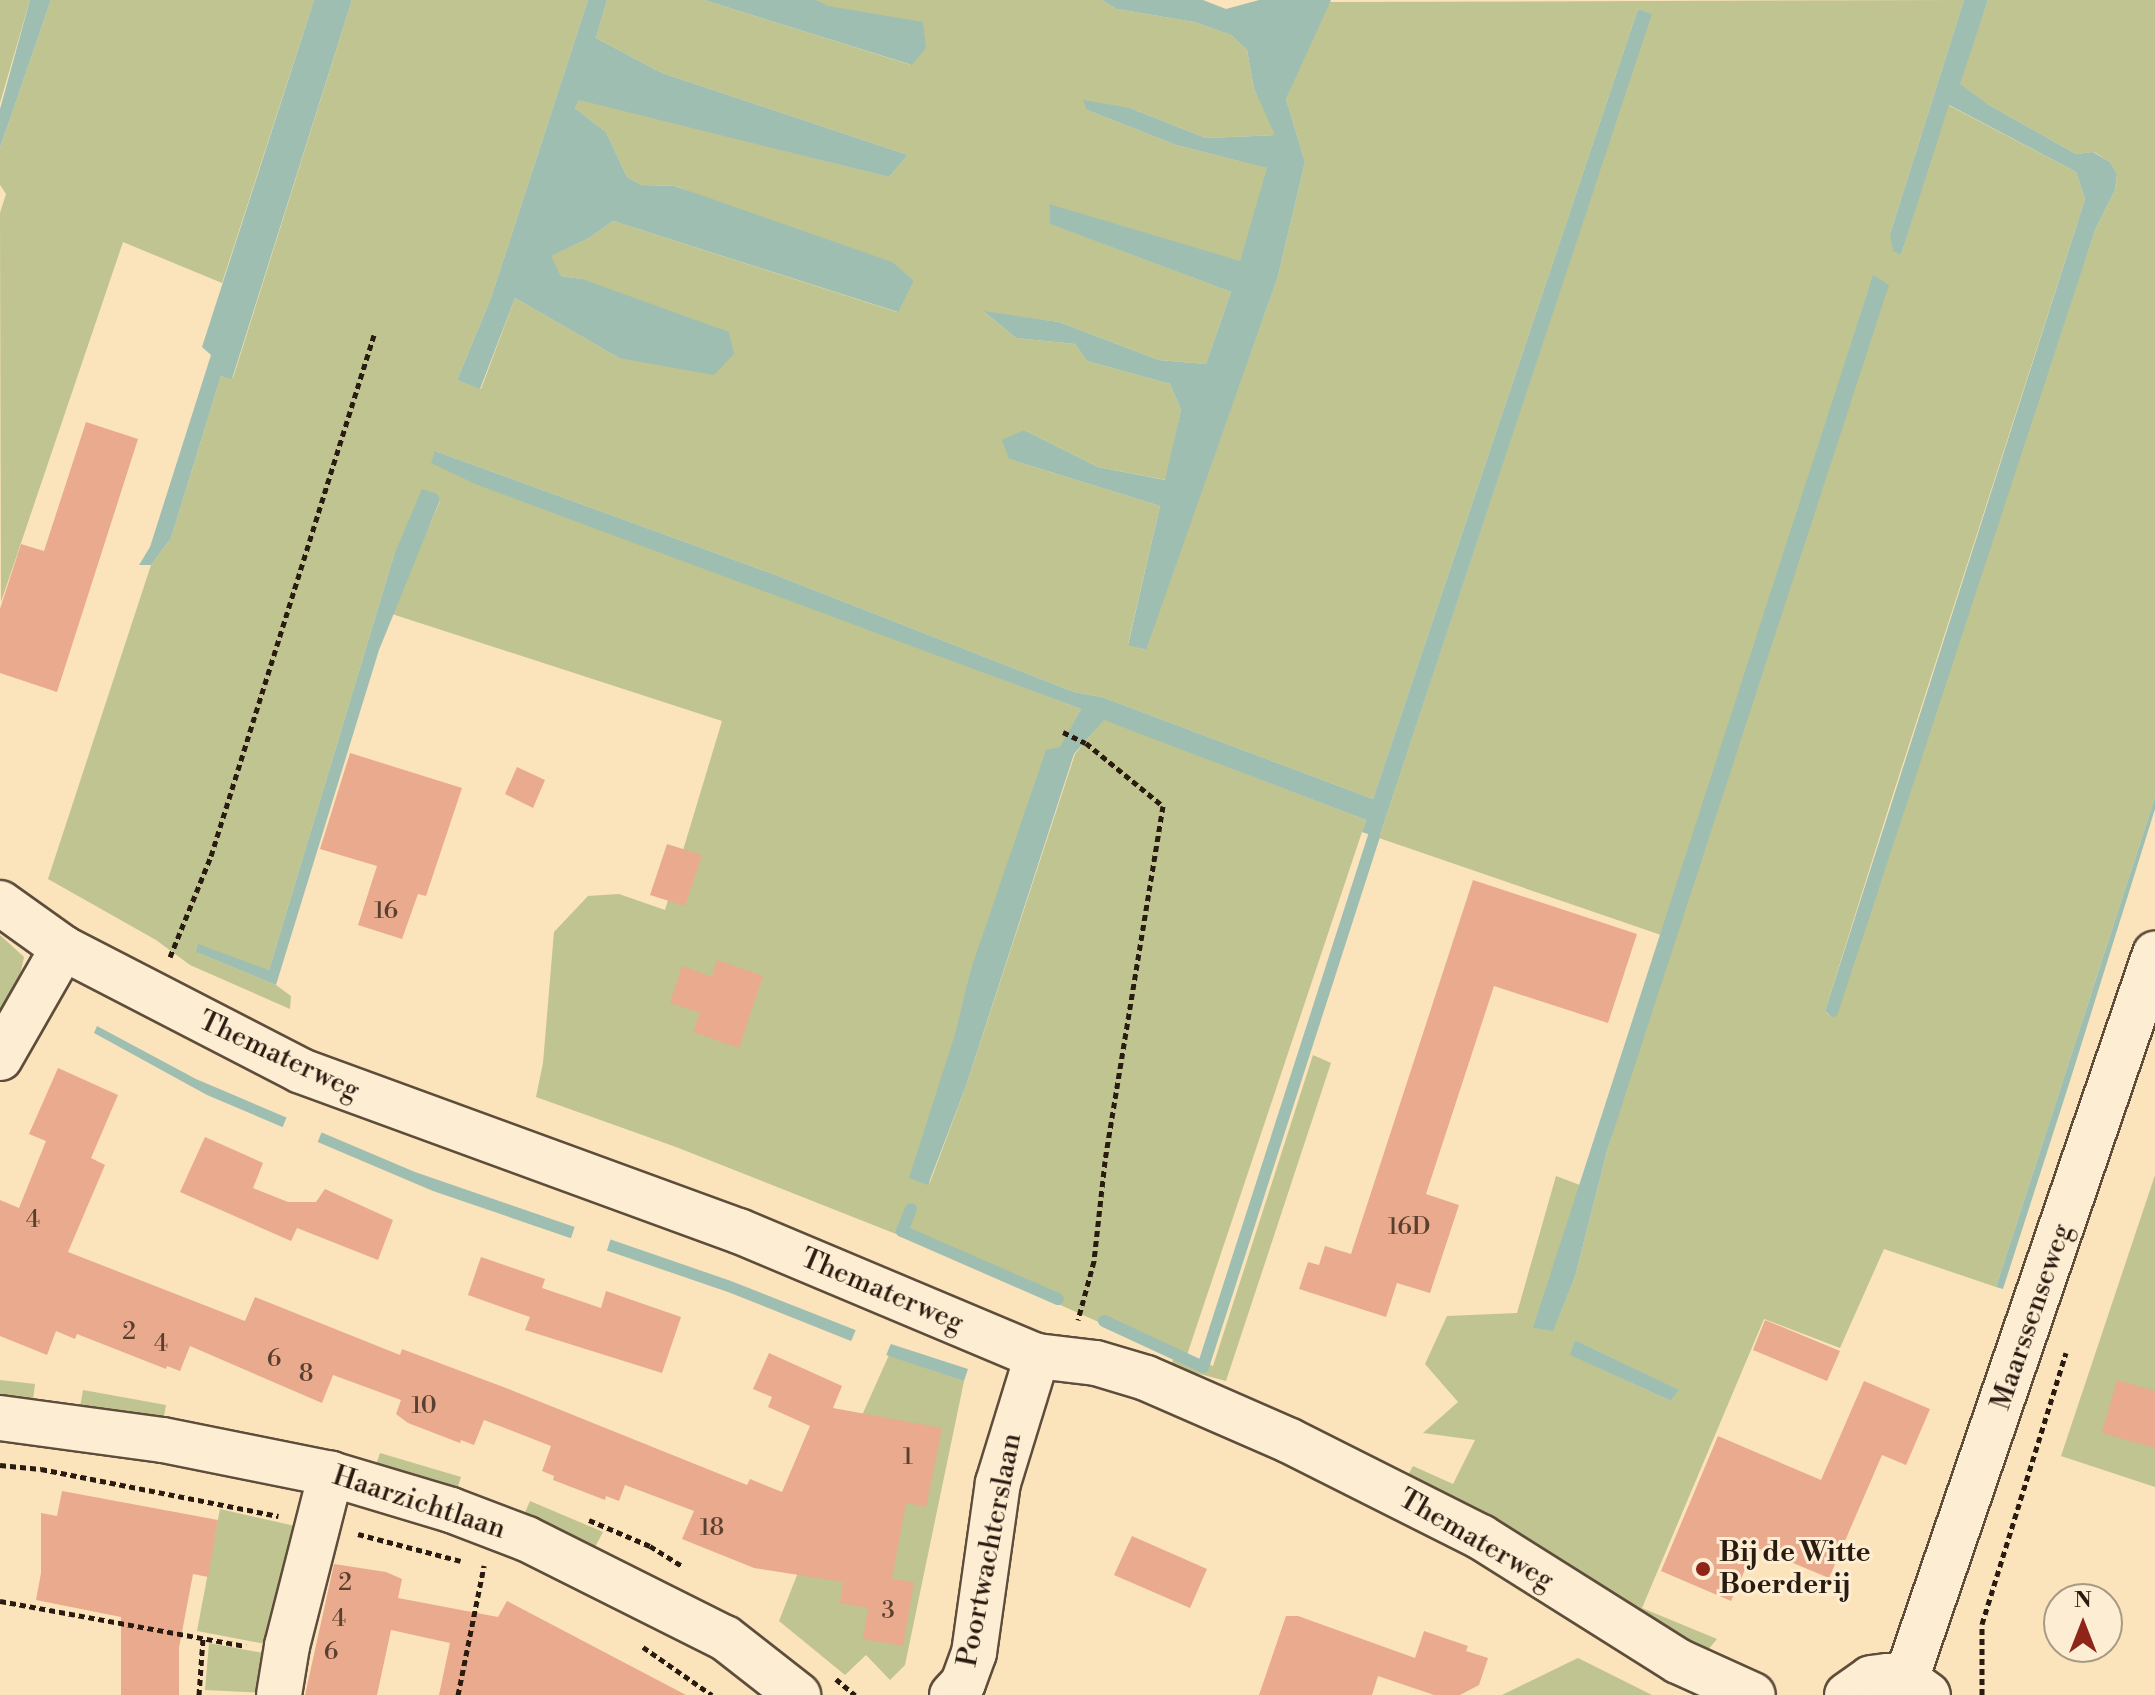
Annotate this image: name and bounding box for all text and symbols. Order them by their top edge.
house number: 16 [374,898,398,926]
street label: Thematerweg [193,1004,365,1108]
house number: 4 [26,1207,40,1235]
house number: 16D [1388,1214,1430,1242]
street label: Maarssenseweg [1984,1219,2080,1415]
street label: Thematerweg [796,1242,968,1340]
house number: 2 [122,1319,136,1347]
house number: 4 [154,1331,168,1359]
house number: 6 [267,1346,281,1374]
house number: 8 [299,1361,313,1389]
house number: 10 [411,1393,437,1421]
street label: Poortwachterslaan [951,1430,1029,1670]
house number: 1 [903,1444,913,1472]
street label: Haarzichtlaan [328,1459,510,1547]
street label: Thematerweg [1392,1482,1560,1598]
house number: 18 [700,1515,724,1543]
place label: Bij de Witte Boerderij [1719,1536,1871,1602]
marker: Bij de Witte Boerderij [1694,1560,1712,1578]
house number: 2 [338,1570,352,1598]
north arrow [2043,1583,2123,1663]
text: N [2074,1587,2092,1614]
house number: 3 [881,1598,895,1626]
house number: 4 [332,1606,346,1634]
house number: 6 [324,1639,338,1667]

